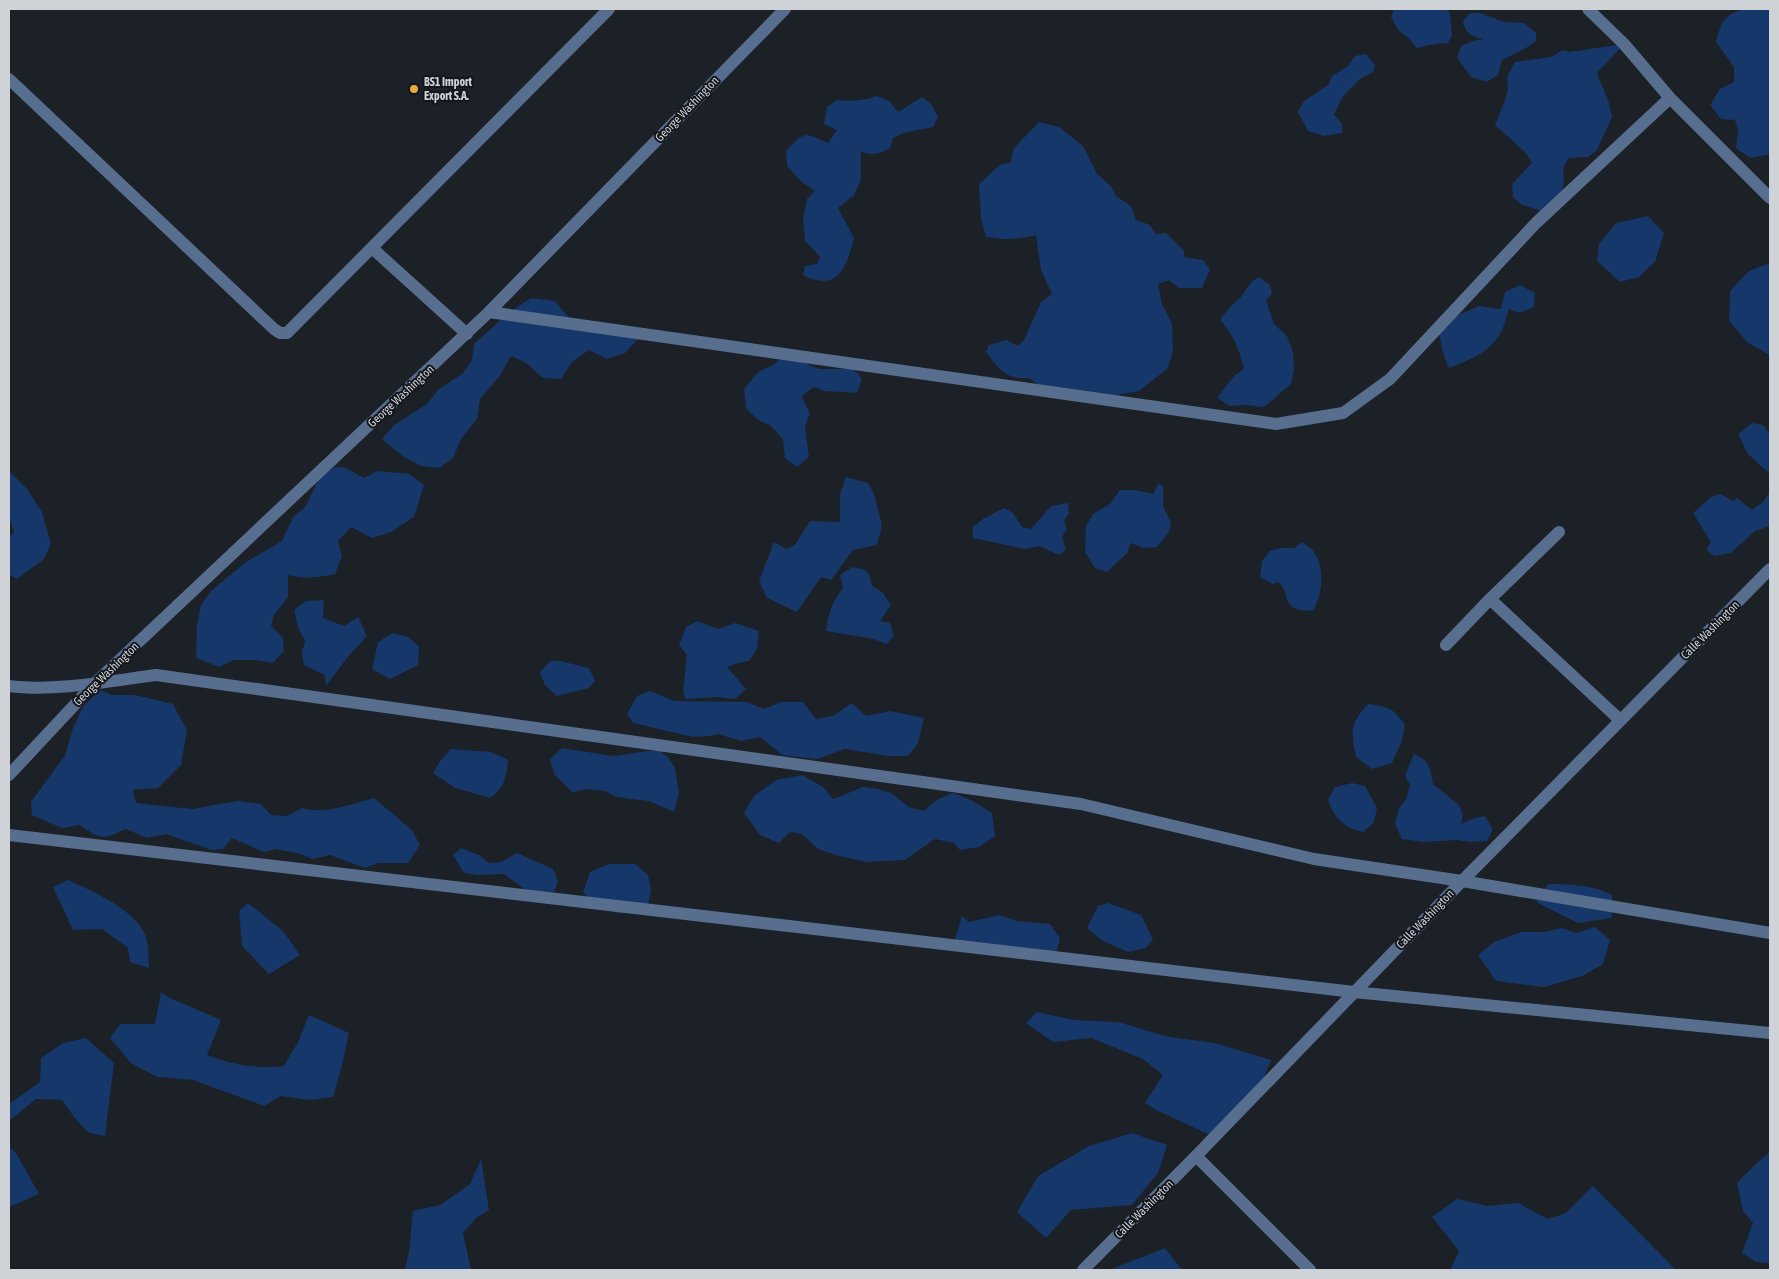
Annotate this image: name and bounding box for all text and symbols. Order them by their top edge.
street label: George Washington [652,74,722,144]
place label: BS1 Import Export S.A. [424,75,472,103]
marker: BS1 Import Export S.A. [408,83,420,95]
street label: George Washington [365,362,437,430]
street label: Calle Washington [1678,598,1742,662]
street label: George Washington [71,639,141,709]
street label: Calle Washington [1393,887,1457,951]
street label: Calle Washington [1112,1177,1176,1241]

